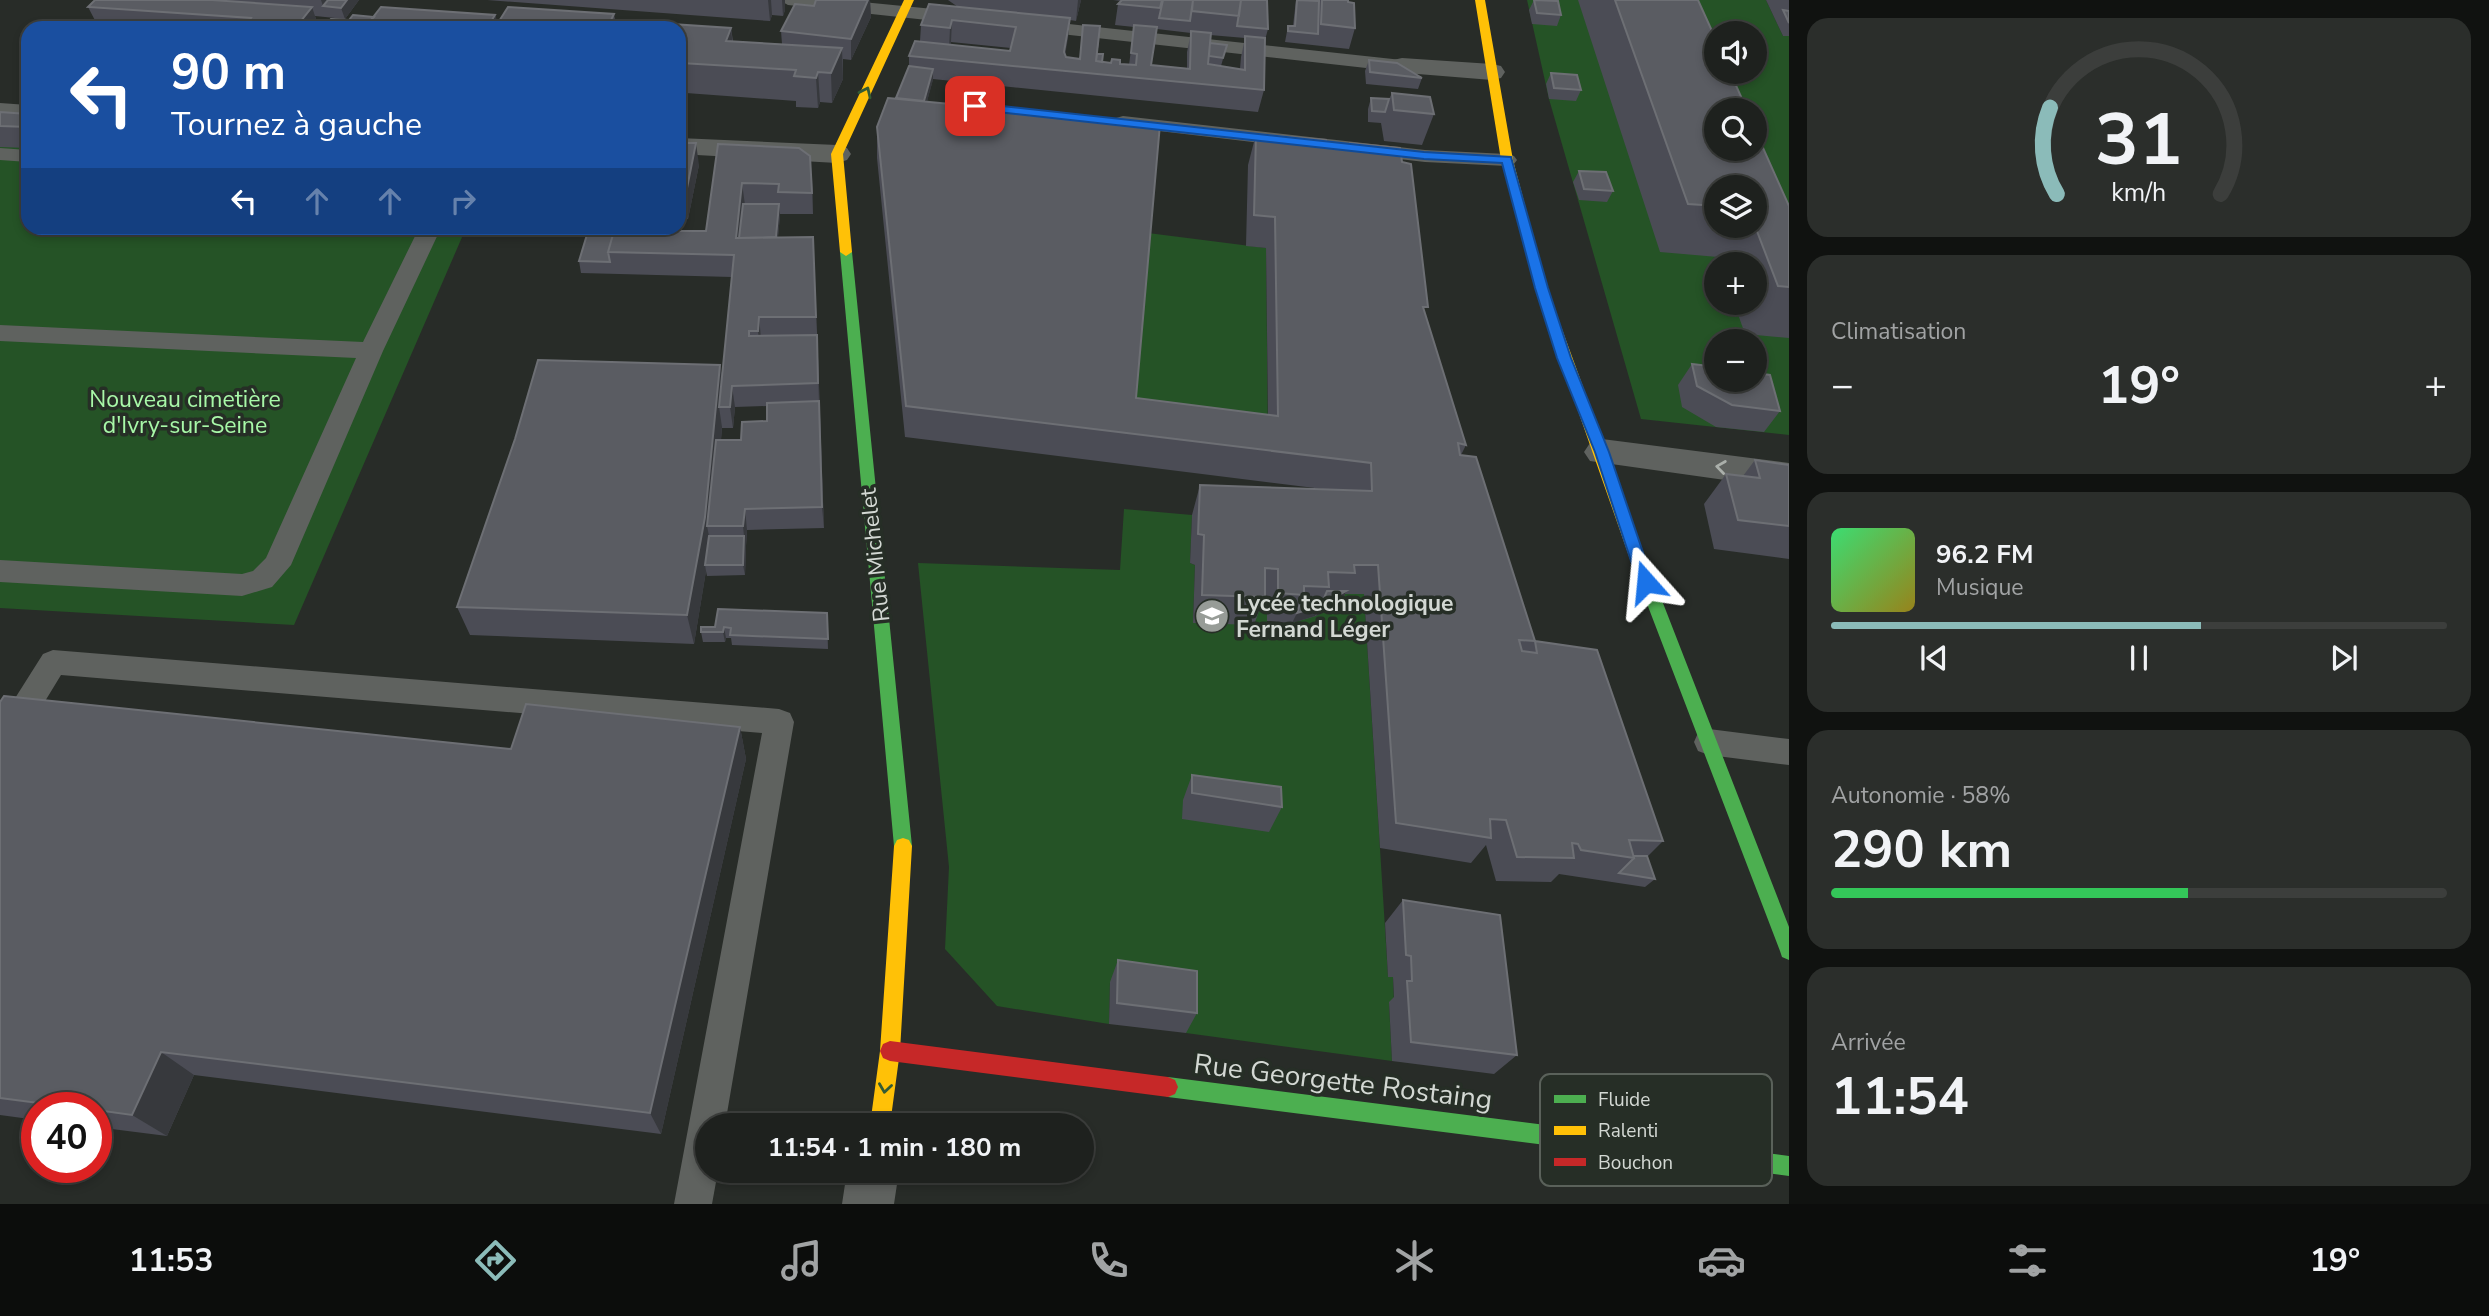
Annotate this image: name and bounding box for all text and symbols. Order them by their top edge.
map controls [1704,21,1767,392]
button: sound [1704,21,1767,84]
text: 90 m [171,39,286,106]
icon: left [56,49,147,140]
pin [945,76,1005,136]
one-way arrow [857,87,871,99]
icon: arrive [956,87,994,125]
text: 31 [2095,90,2183,190]
button: search [1704,98,1767,161]
text: Tournez à gauche [171,103,422,146]
button: layers [1704,175,1767,238]
text: km/h [2111,175,2167,209]
icon: left [225,182,263,220]
icon: ahead [298,182,336,220]
icon: ahead [371,182,409,220]
icon: right [444,182,482,220]
button: + [1704,252,1767,315]
text: Climatisation [1831,316,1966,347]
button: − [1704,329,1767,392]
text: 19° [2098,350,2180,421]
text: − [1831,360,1854,411]
text: + [2424,360,2447,411]
park label: Nouveau cimetière d'Ivry-sur-Seine [89,384,281,441]
one-way arrow [1715,460,1727,475]
street label: Rue Michelet [852,486,897,623]
text: 96.2 FM [1936,537,2033,572]
position arrow [1609,545,1683,619]
text: Musique [1936,572,2024,603]
place label: Lycée technologique Fernand Léger [1236,588,1454,645]
school or university icon: Lycée technologique Fernand Léger [1193,597,1231,635]
icon: previous [1915,639,1953,677]
icon: pause [2120,639,2158,677]
icon: next [2325,639,2363,677]
text: Autonomie · 58% [1831,780,2011,811]
text: 290 km [1831,814,2012,885]
text: Arrivée [1831,1027,1906,1058]
street label: Rue Georgette Rostaing [1192,1045,1494,1119]
text: 11:54 [1831,1061,1969,1132]
legend [1540,1074,1772,1186]
one-way arrow [877,1082,892,1094]
text: Fluide [1598,1087,1650,1113]
speed limit sign: 40 [21,1092,112,1183]
text: Ralenti [1598,1118,1658,1144]
text: 11:54 · 1 min · 180 m [768,1130,1021,1165]
text: Bouchon [1598,1150,1673,1176]
icon: directions [471,1236,520,1285]
icon: music [777,1236,826,1285]
icon: phone [1084,1236,1133,1285]
icon: climate [1390,1236,1439,1285]
icon: car [1697,1236,1746,1285]
icon: filters [2003,1236,2052,1285]
text: 11:53 [129,1239,213,1282]
text: 19° [2310,1239,2360,1282]

